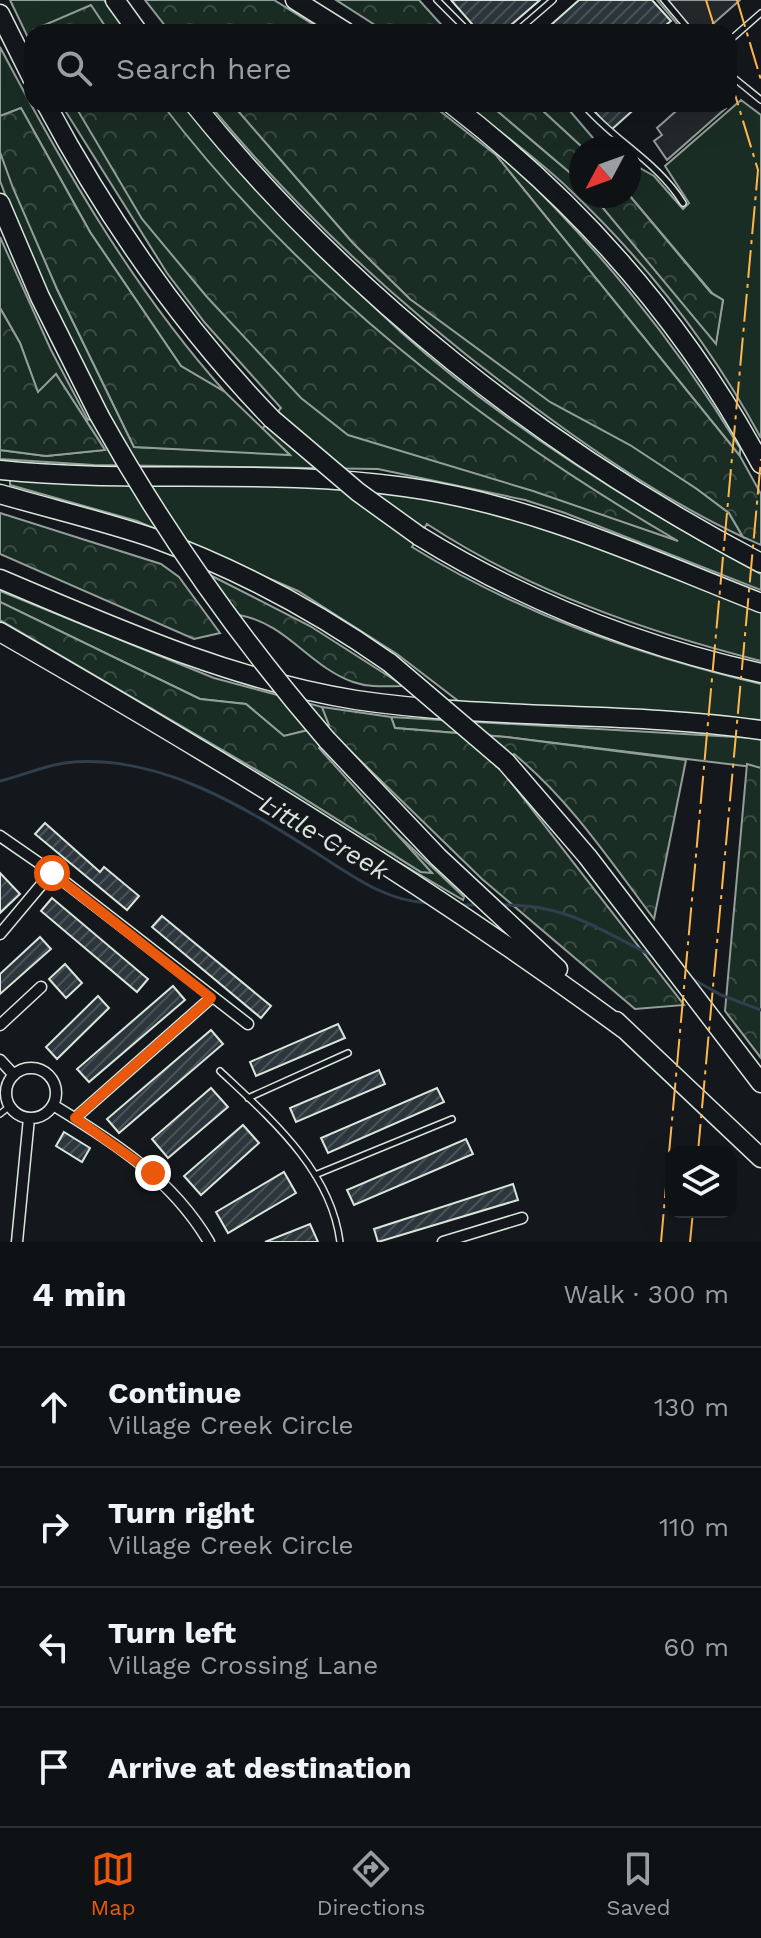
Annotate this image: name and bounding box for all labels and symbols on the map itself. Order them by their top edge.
north arrow [569,136,641,208]
water label: Little Creek [254,788,394,886]
route start [34,855,70,891]
route end [135,1155,171,1191]

